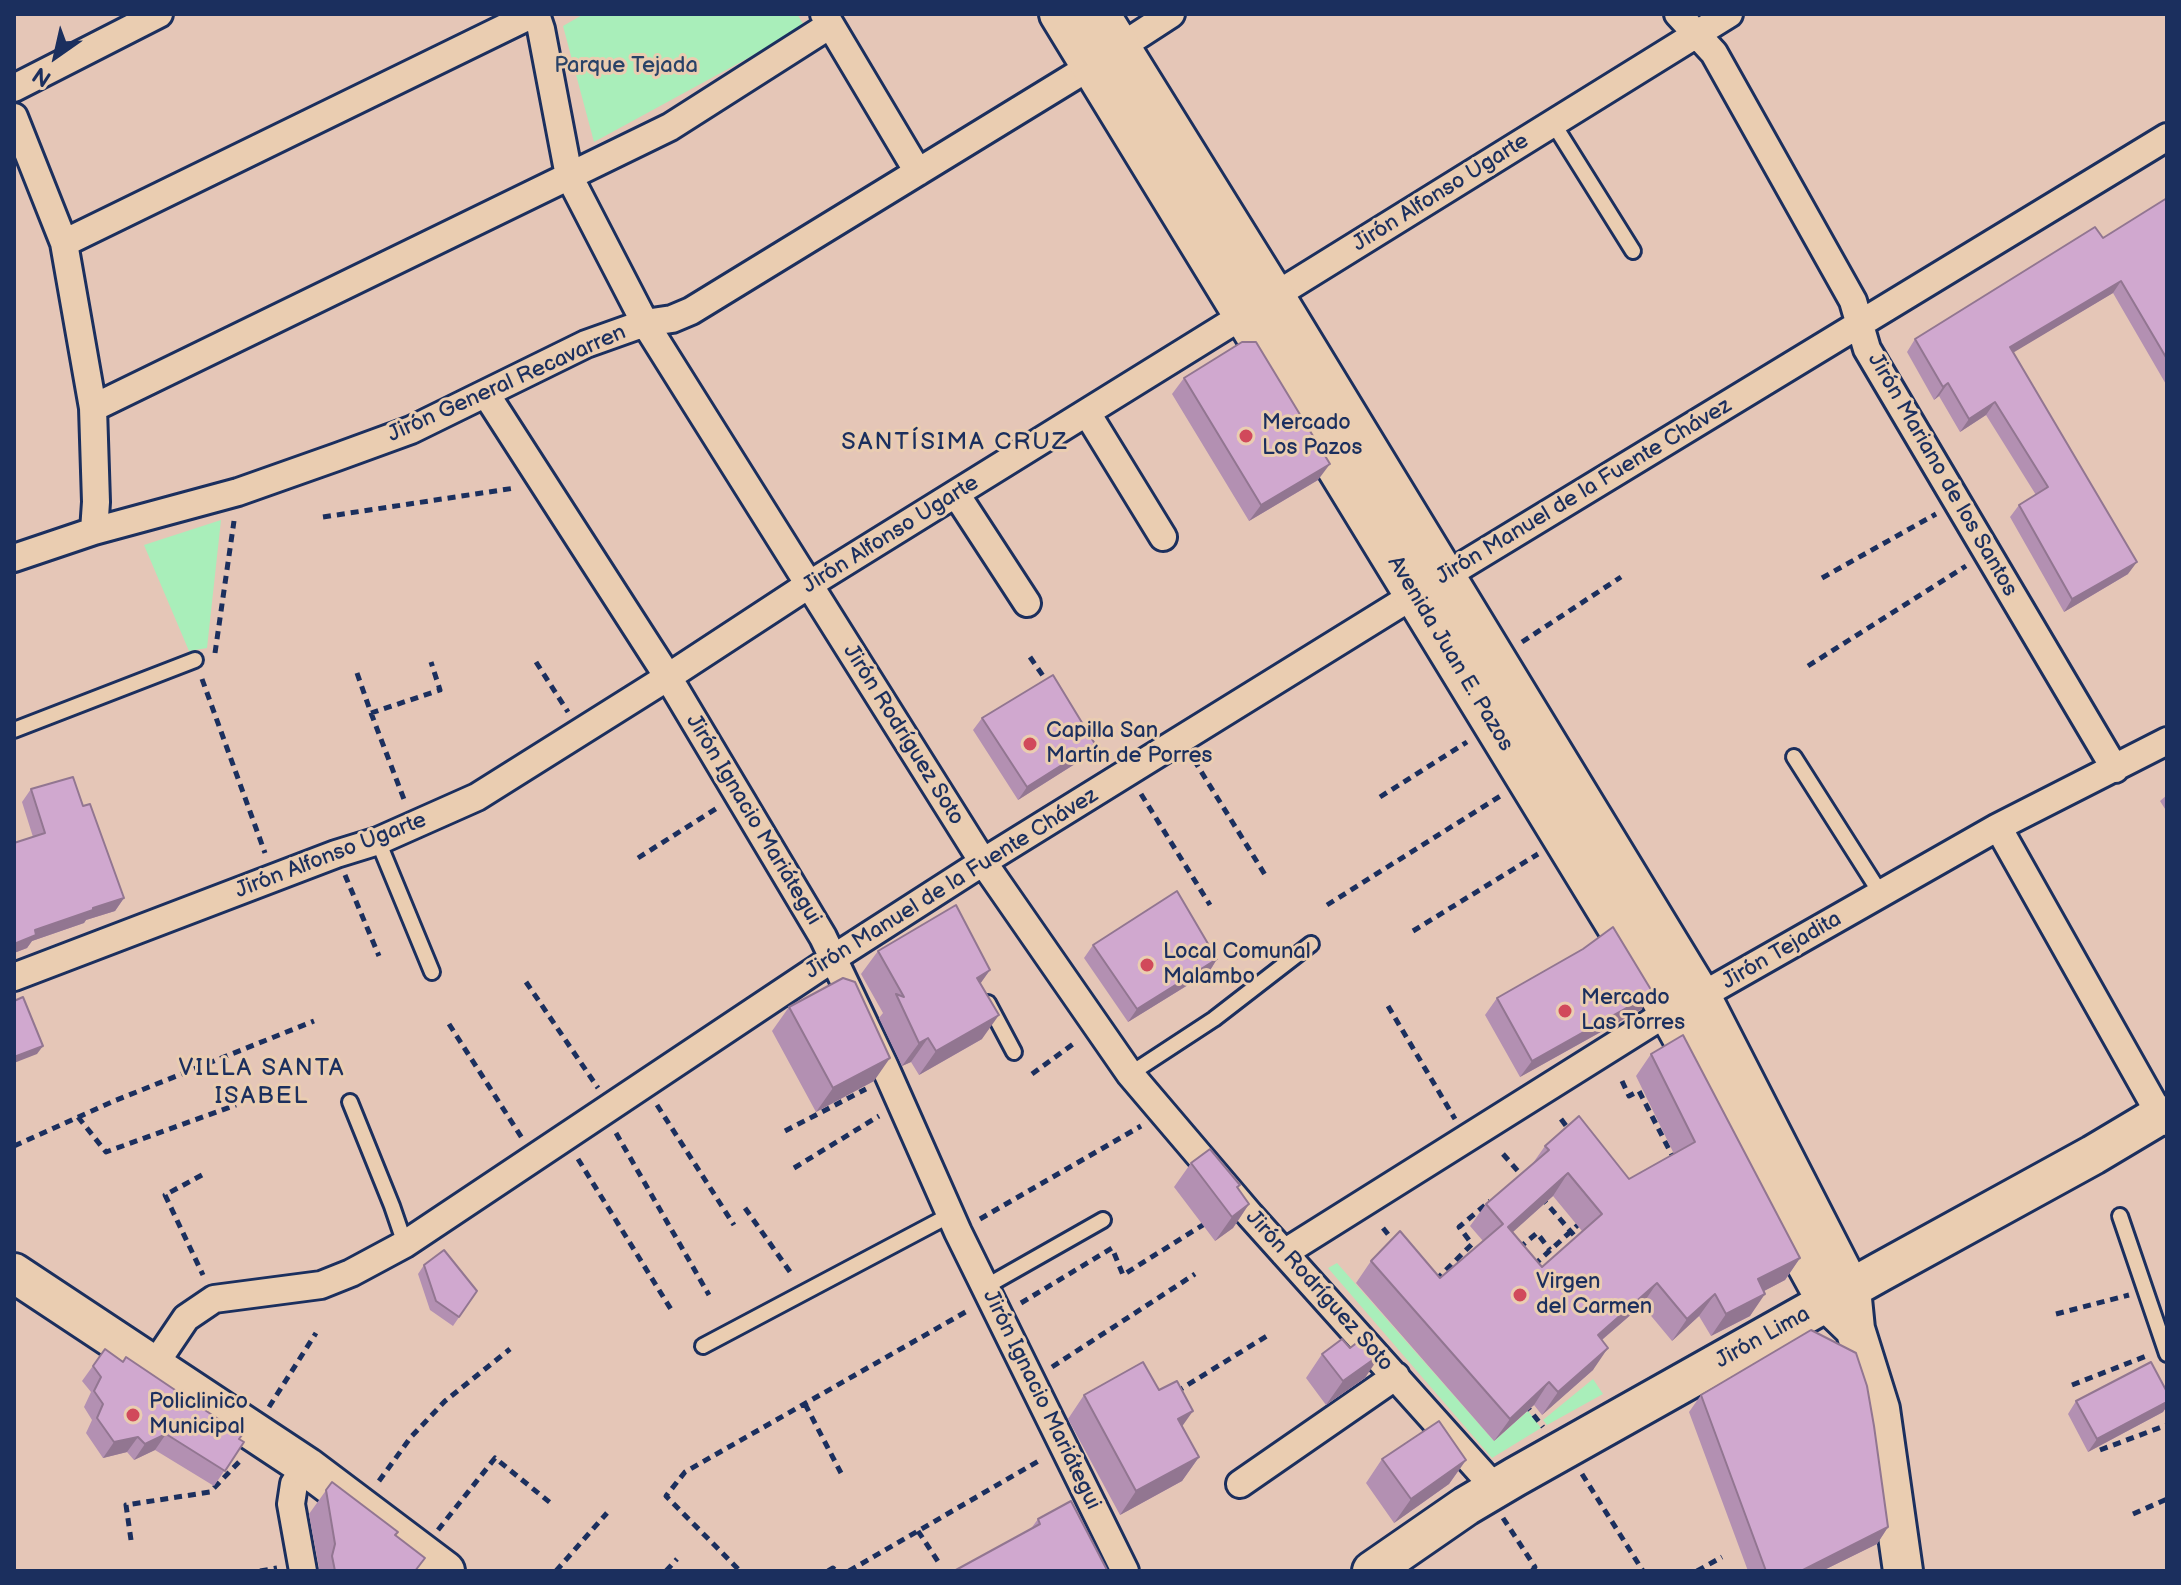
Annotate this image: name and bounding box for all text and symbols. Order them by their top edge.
north arrow [16,16,96,96]
park label: Parque Tejada [554,53,698,79]
text: N [28,60,57,92]
street label: Jirón Alfonso Ugarte [1348,128,1534,258]
street label: Jirón General Recavarren [384,320,630,448]
street label: Jirón Mariano de los Santos [1861,349,2023,601]
street label: Jirón Manuel de la Fuente Chávez [1432,393,1736,591]
place label: Mercado Los Pazos [1262,410,1362,462]
marker: Mercado Los Pazos [1237,427,1255,445]
district label: SANTÍSIMA CRUZ [841,429,1069,457]
street label: Jirón Alfonso Ugarte [798,470,984,600]
street label: Avenida Juan E. Pazos [1381,552,1519,756]
street label: Jirón Rodríguez Soto [837,640,969,830]
street label: Jirón Ignacio Mariátegui [680,710,826,930]
place label: Capilla San Martín de Porres [1046,718,1212,770]
marker: Capilla San Martín de Porres [1021,735,1039,753]
street label: Jirón Manuel de la Fuente Chávez [801,783,1103,985]
street label: Jirón Alfonso Ugarte [232,807,430,905]
street label: Jirón Tejadita [1718,906,1846,996]
place label: Local Comunal Malambo [1163,939,1311,990]
marker: Local Comunal Malambo [1138,956,1156,974]
place label: Mercado Las Torres [1581,985,1685,1036]
marker: Mercado Las Torres [1556,1002,1574,1020]
district label: VILLA SANTA ISABEL [179,1055,345,1111]
street label: Jirón Rodríguez Soto [1240,1205,1398,1377]
place label: Virgen del Carmen [1536,1269,1652,1320]
street label: Jirón Ignacio Mariátegui [976,1286,1106,1514]
marker: Virgen del Carmen [1511,1286,1529,1304]
street label: Jirón Lima [1711,1301,1815,1375]
place label: Policlinico Municipal [149,1389,248,1440]
marker: Policlinico Municipal [124,1406,142,1424]

